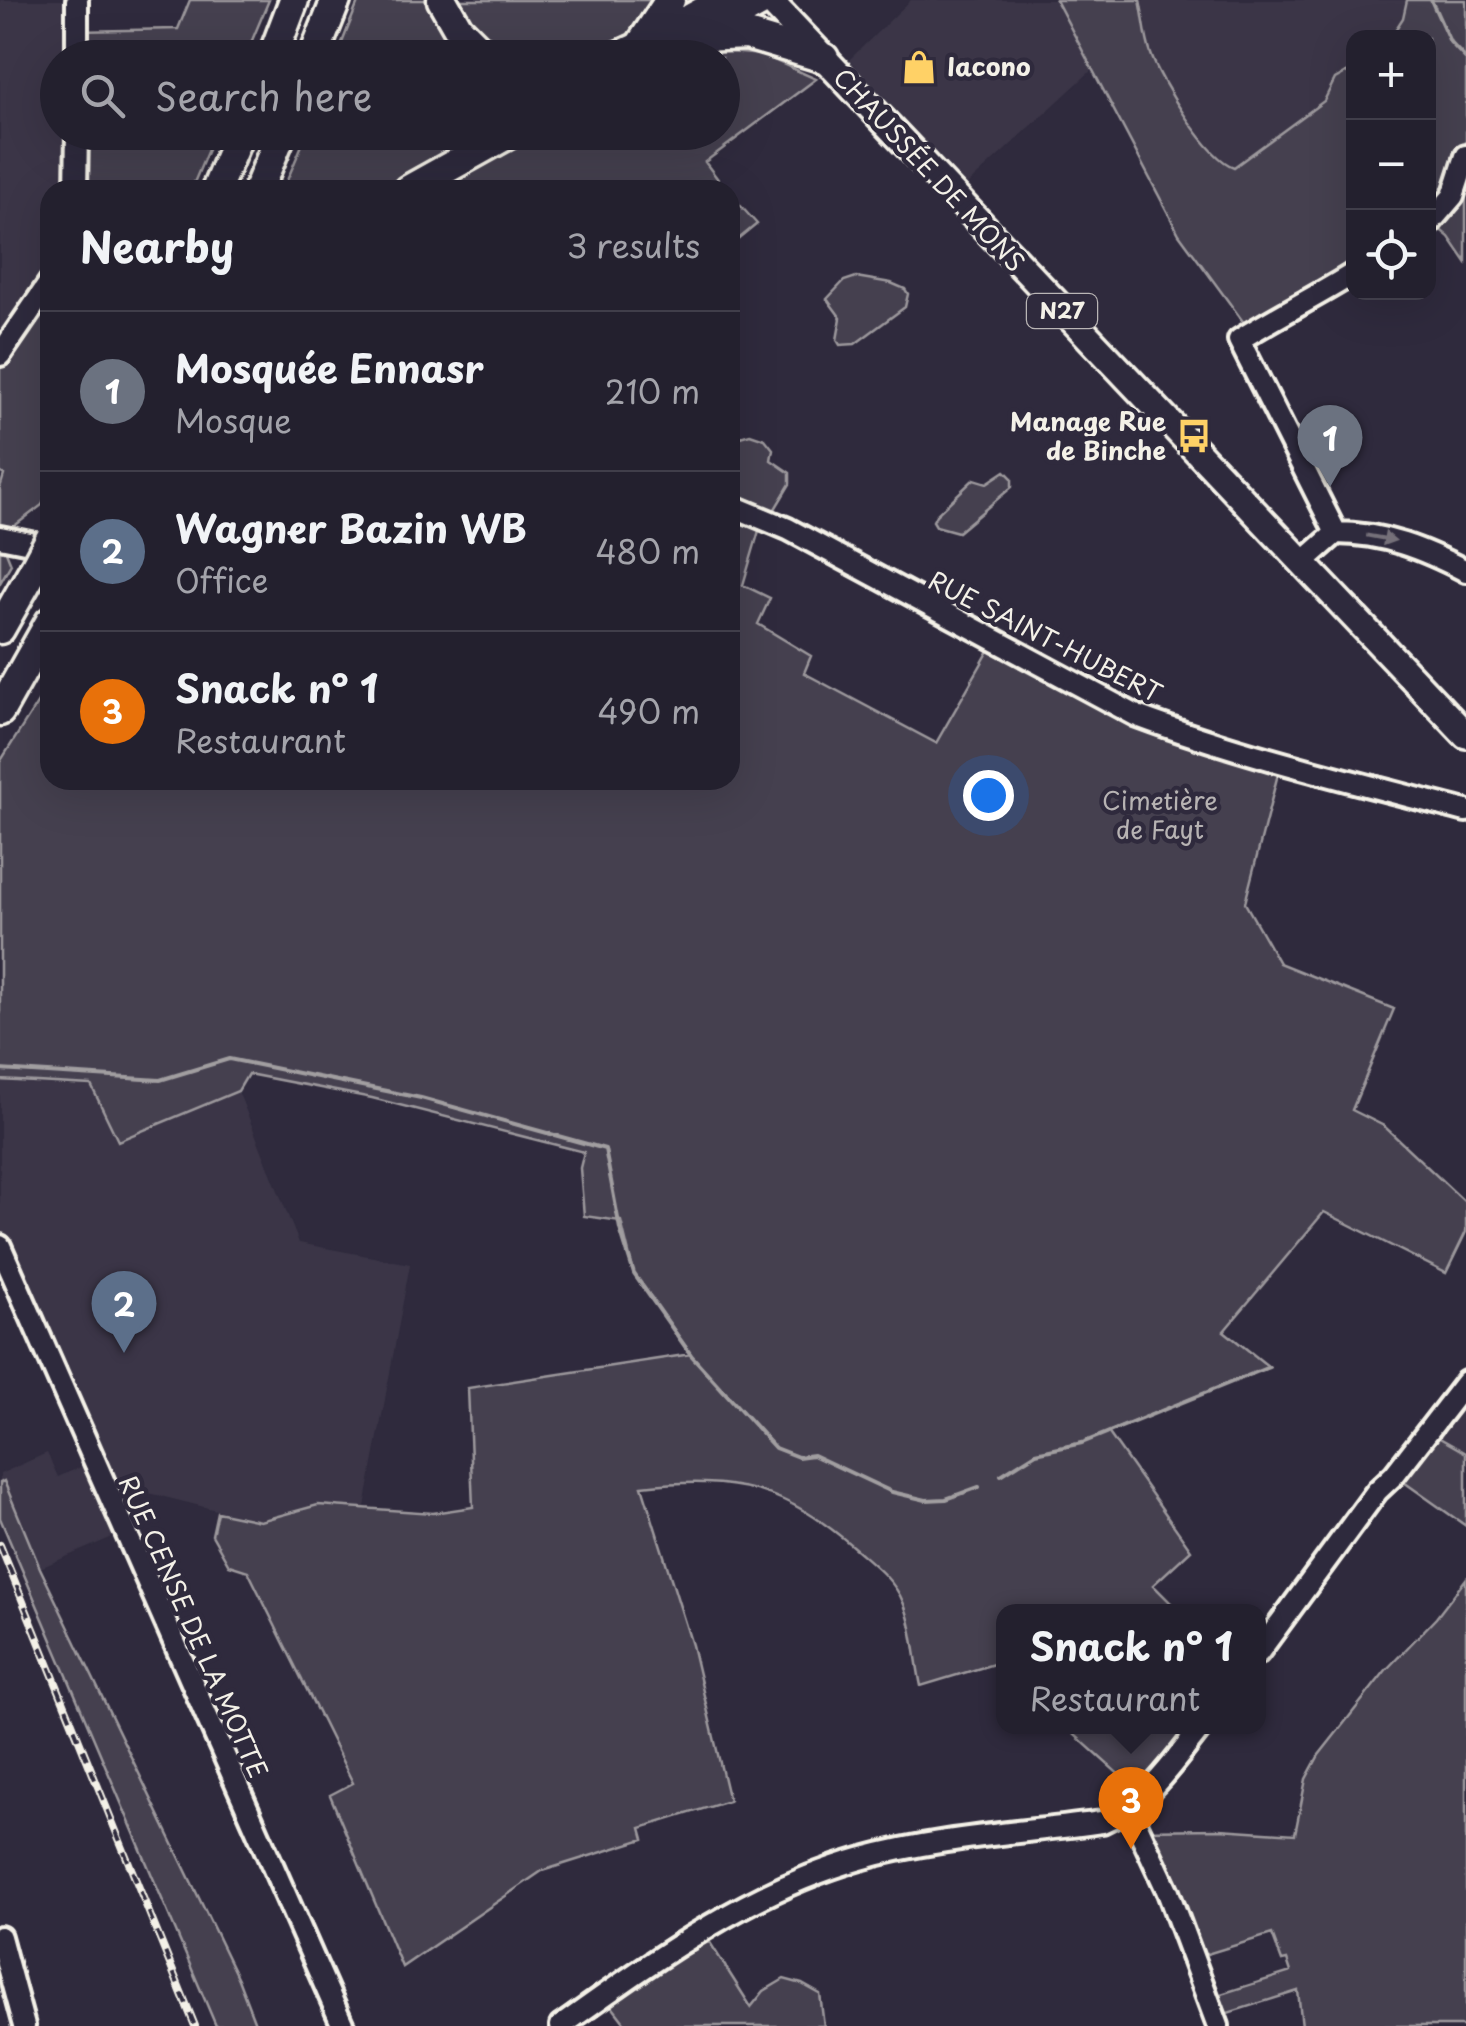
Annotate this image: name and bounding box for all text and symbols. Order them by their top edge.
map controls [1346,30,1436,300]
button: + [1346,30,1436,120]
search box [40,40,740,150]
place label: Iacono [947,47,1031,85]
shop icon: Iacono [900,48,938,86]
street label: CHAUSSÉE DE MONS [825,59,1034,280]
text: Search here [155,67,372,124]
icon: search [75,68,130,123]
button: − [1346,120,1436,210]
button: locate [1346,210,1436,300]
text: Nearby [80,214,234,277]
text: 3 results [566,221,700,269]
road number: N27 [1027,294,1097,328]
text: Mosquée Ennasr [175,339,484,396]
text: 1 [105,367,120,415]
text: 210 m [605,367,700,415]
text: Mosque [175,396,292,444]
place label: Manage Rue de Binche [1010,402,1166,469]
pin: 1 [1298,404,1362,487]
bus stop icon: Manage Rue de Binche [1175,417,1213,455]
text: Wagner Bazin WB [175,499,527,556]
text: 2 [101,527,124,575]
text: 480 m [595,527,700,575]
one-way arrow [1366,531,1398,546]
text: Office [175,556,269,604]
street label: RUE SAINT-HUBERT [922,561,1170,712]
text: Snack n° 1 [175,659,378,716]
text: 3 [102,687,123,735]
text: 490 m [597,687,700,735]
text: Restaurant [175,716,346,764]
your location [963,770,1014,821]
park label: Cimetière de Fayt [1102,781,1218,848]
pin: 2 [92,1270,156,1353]
street label: RUE CENSE DE LA MOTTE [110,1469,278,1784]
popup [996,1604,1266,1734]
text: Snack n° 1 [1029,1617,1233,1674]
text: Restaurant [1029,1674,1200,1722]
pin: 3 [1098,1766,1164,1849]

